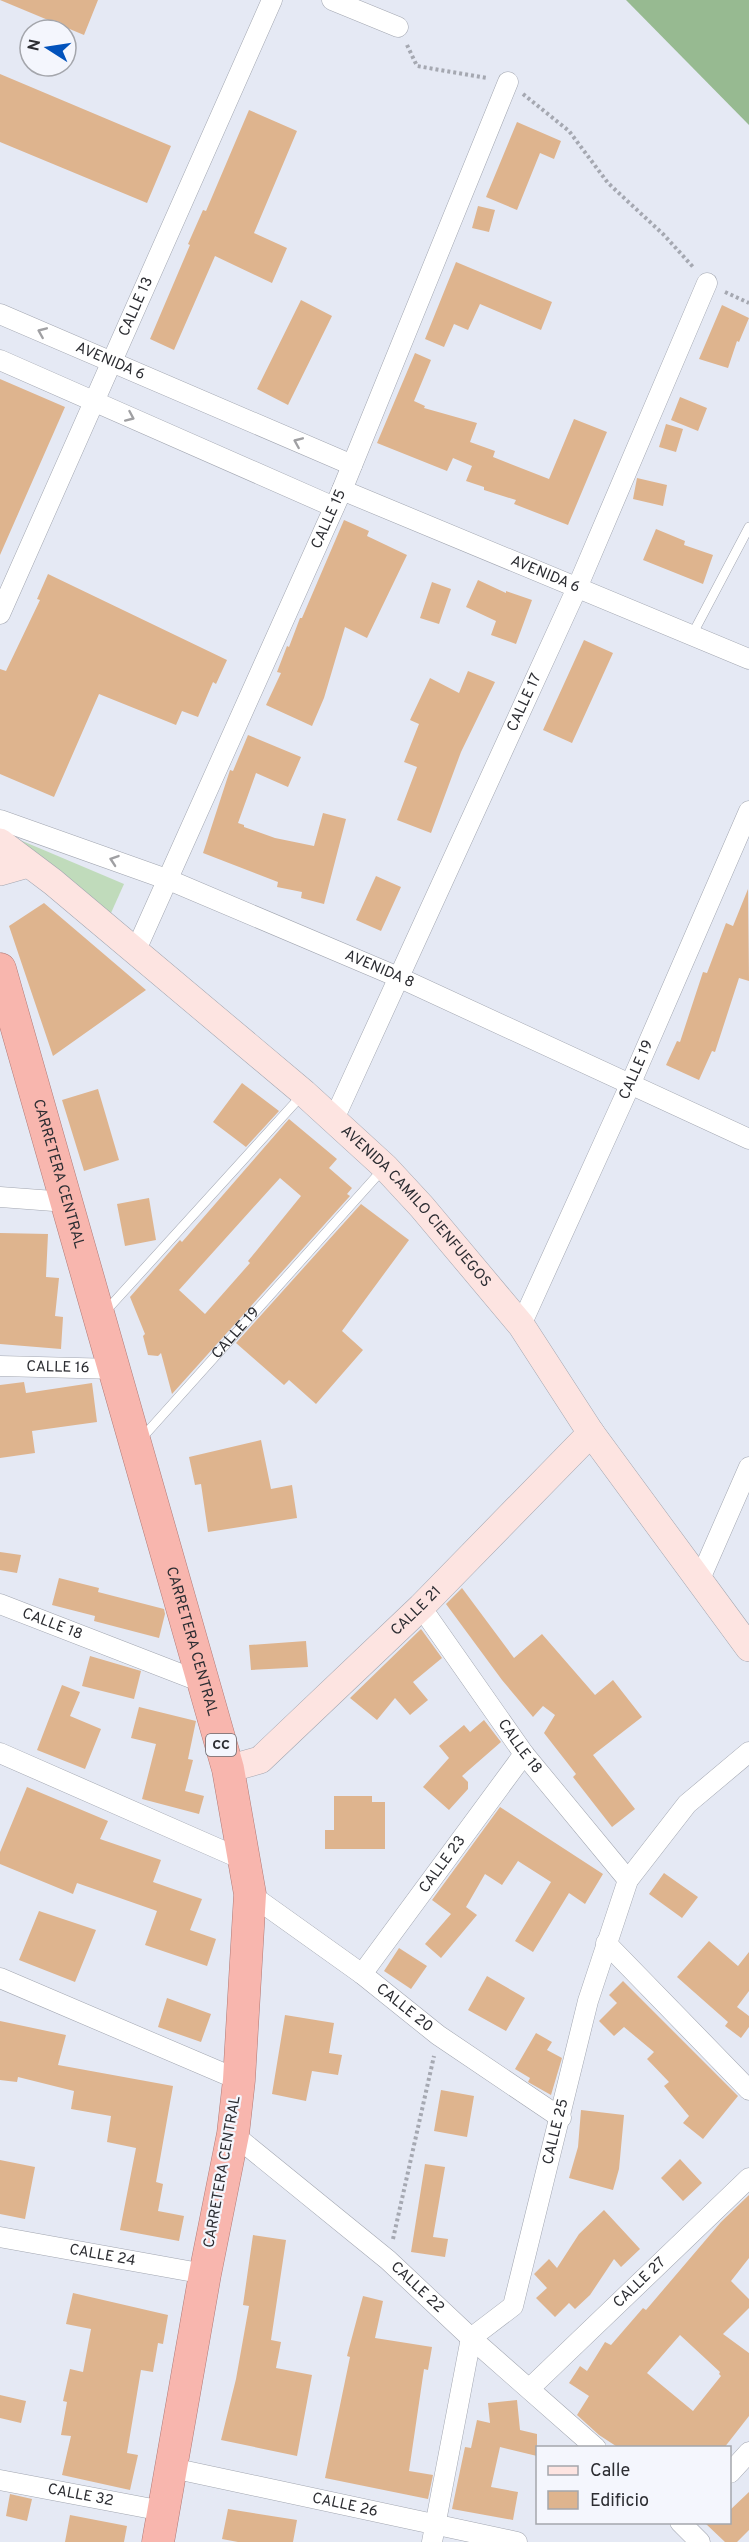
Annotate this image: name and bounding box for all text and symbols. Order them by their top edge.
north arrow [18,18,78,78]
text: N [24,38,46,53]
street label: CALLE 13 [115,274,158,340]
one-way arrow [37,327,48,339]
street label: AVENIDA 6 [73,338,148,385]
one-way arrow [124,410,135,422]
one-way arrow [294,437,305,449]
street label: CALLE 15 [307,486,351,552]
street label: AVENIDA 6 [508,551,583,597]
street label: CALLE 17 [503,670,546,735]
one-way arrow [109,854,120,867]
street label: AVENIDA 8 [342,946,417,993]
street label: CALLE 19 [615,1037,658,1103]
street label: CARRETERA CENTRAL [28,1097,89,1251]
street label: AVENIDA CAMILO CIENFUEGOS [337,1122,495,1292]
street label: CALLE 19 [208,1303,264,1363]
street label: CALLE 16 [26,1357,90,1378]
street label: CARRETERA CENTRAL [161,1564,222,1718]
street label: CALLE 21 [387,1582,446,1640]
street label: CALLE 18 [19,1604,85,1645]
street label: CALLE 18 [493,1716,546,1778]
road number: CC [206,1734,236,1756]
street label: CALLE 23 [415,1832,470,1897]
street label: CALLE 20 [372,1980,437,2037]
street label: CARRETERA CENTRAL [200,2094,246,2250]
street label: CALLE 25 [539,2097,573,2167]
street label: CALLE 24 [68,2240,137,2271]
street label: CALLE 27 [610,2253,670,2312]
street label: CALLE 22 [386,2258,448,2317]
legend [536,2446,731,2524]
text: Calle [590,2460,630,2483]
street label: CALLE 32 [46,2480,115,2511]
street label: CALLE 26 [310,2489,380,2521]
text: Edificio [590,2490,649,2513]

